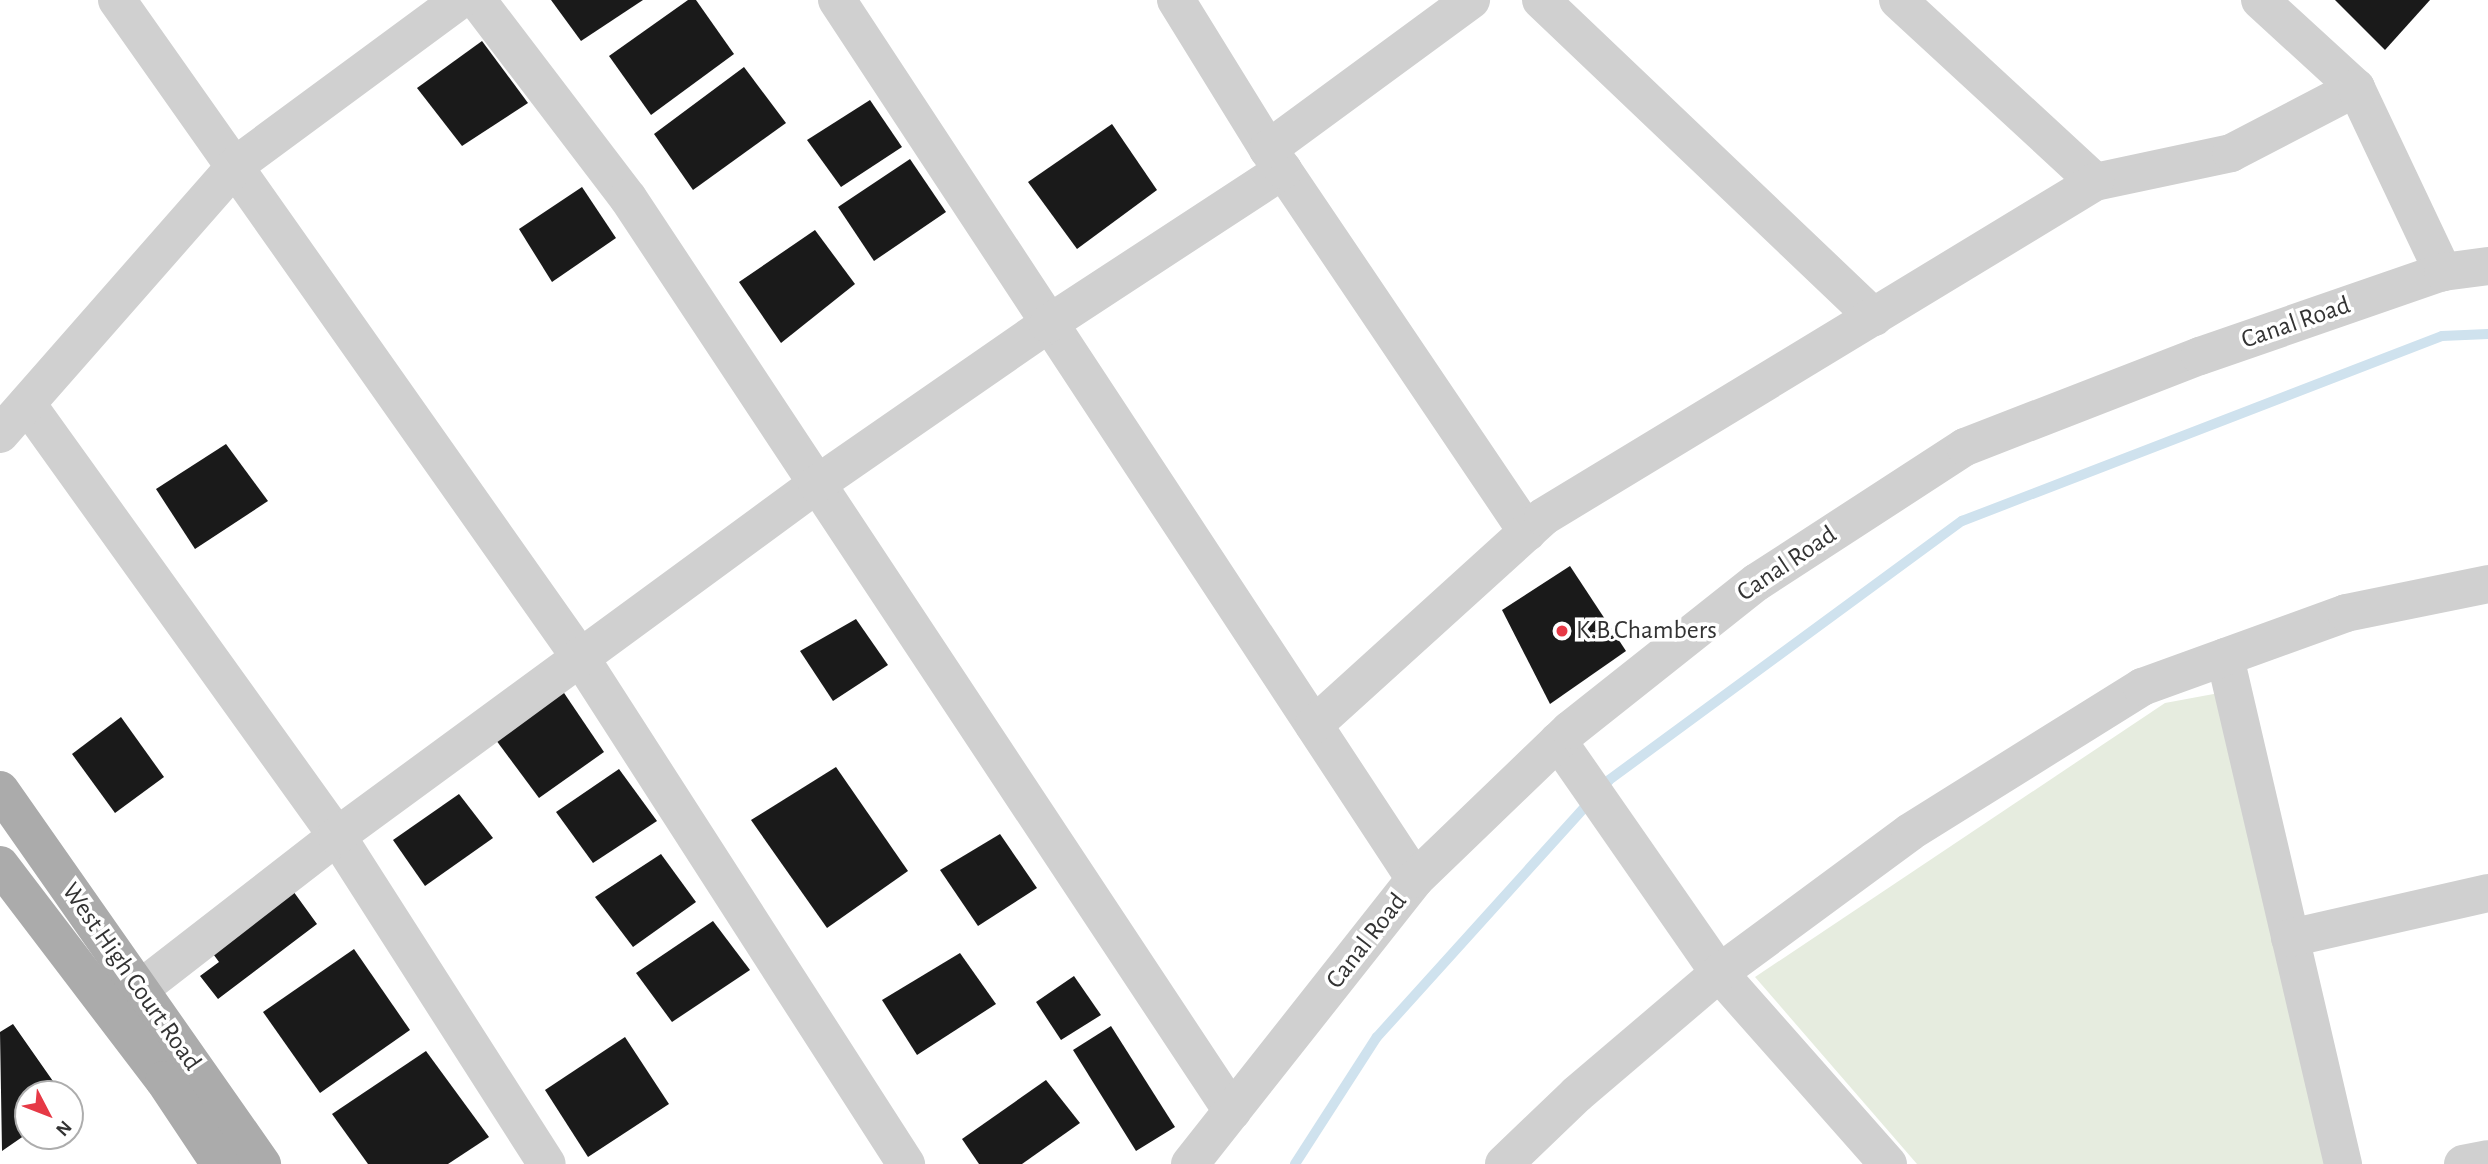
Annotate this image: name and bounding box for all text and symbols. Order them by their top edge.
street label: Canal Road [2237,290,2355,356]
street label: Canal Road [1731,519,1843,609]
place label: K.B.Chambers [1576,615,1717,647]
marker: K.B.Chambers [1554,623,1570,639]
street label: West High Court Road [54,877,208,1077]
street label: Canal Road [1320,887,1414,995]
north arrow [14,1080,84,1150]
text: N [52,1117,75,1139]

